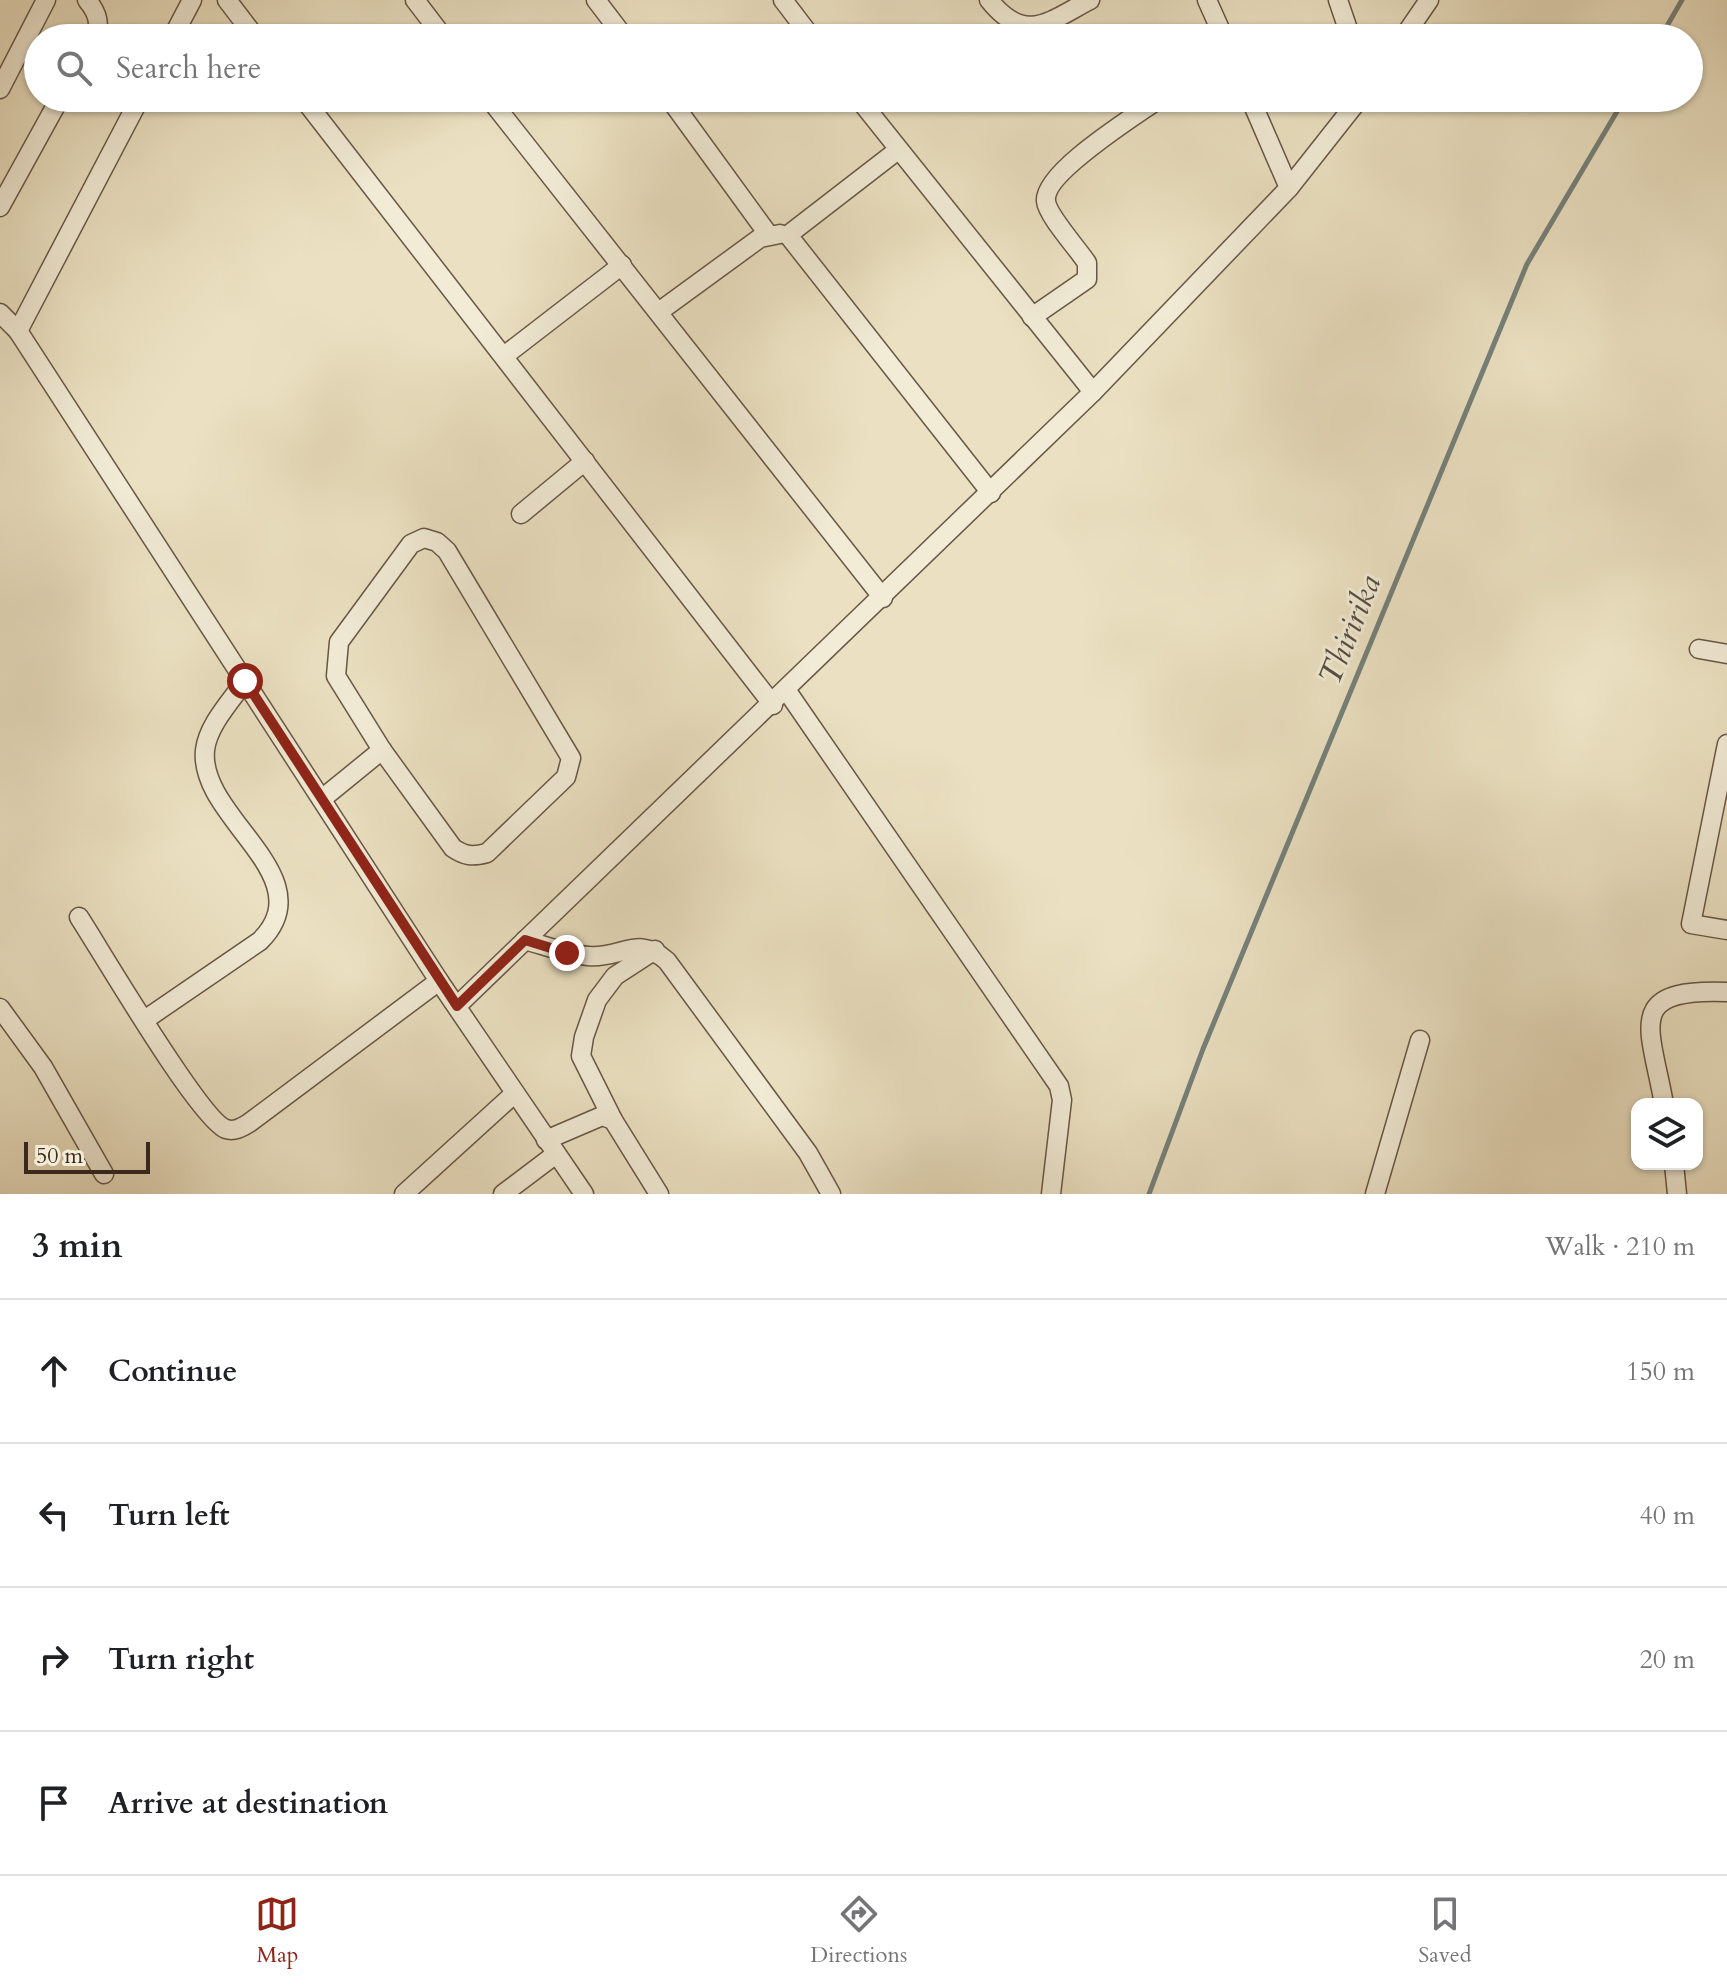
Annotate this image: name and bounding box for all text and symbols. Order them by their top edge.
search box [24,24,1703,112]
icon: search [52,46,96,90]
text: Search here [116,48,261,89]
water label: Thiririka [1308,569,1392,691]
route start [227,663,263,699]
route end [549,935,585,971]
map controls [1631,1098,1703,1170]
button: layers [1631,1098,1703,1170]
scale bar [24,1138,150,1174]
text: 50 m [36,1141,83,1171]
text: 3 min [32,1223,123,1269]
text: Walk · 210 m [1545,1229,1695,1264]
icon: ahead [32,1349,76,1393]
text: Continue [108,1351,237,1392]
text: 150 m [1626,1354,1695,1389]
icon: left [32,1493,76,1537]
text: Turn left [108,1495,230,1536]
text: 40 m [1639,1498,1695,1533]
icon: right [32,1637,76,1681]
text: Turn right [108,1639,254,1680]
text: 20 m [1639,1642,1695,1677]
icon: arrive [32,1781,76,1825]
text: Arrive at destination [108,1783,388,1824]
tab: Map [255,1892,299,1970]
tab: Directions [810,1892,907,1970]
tab: Saved [1418,1892,1472,1970]

